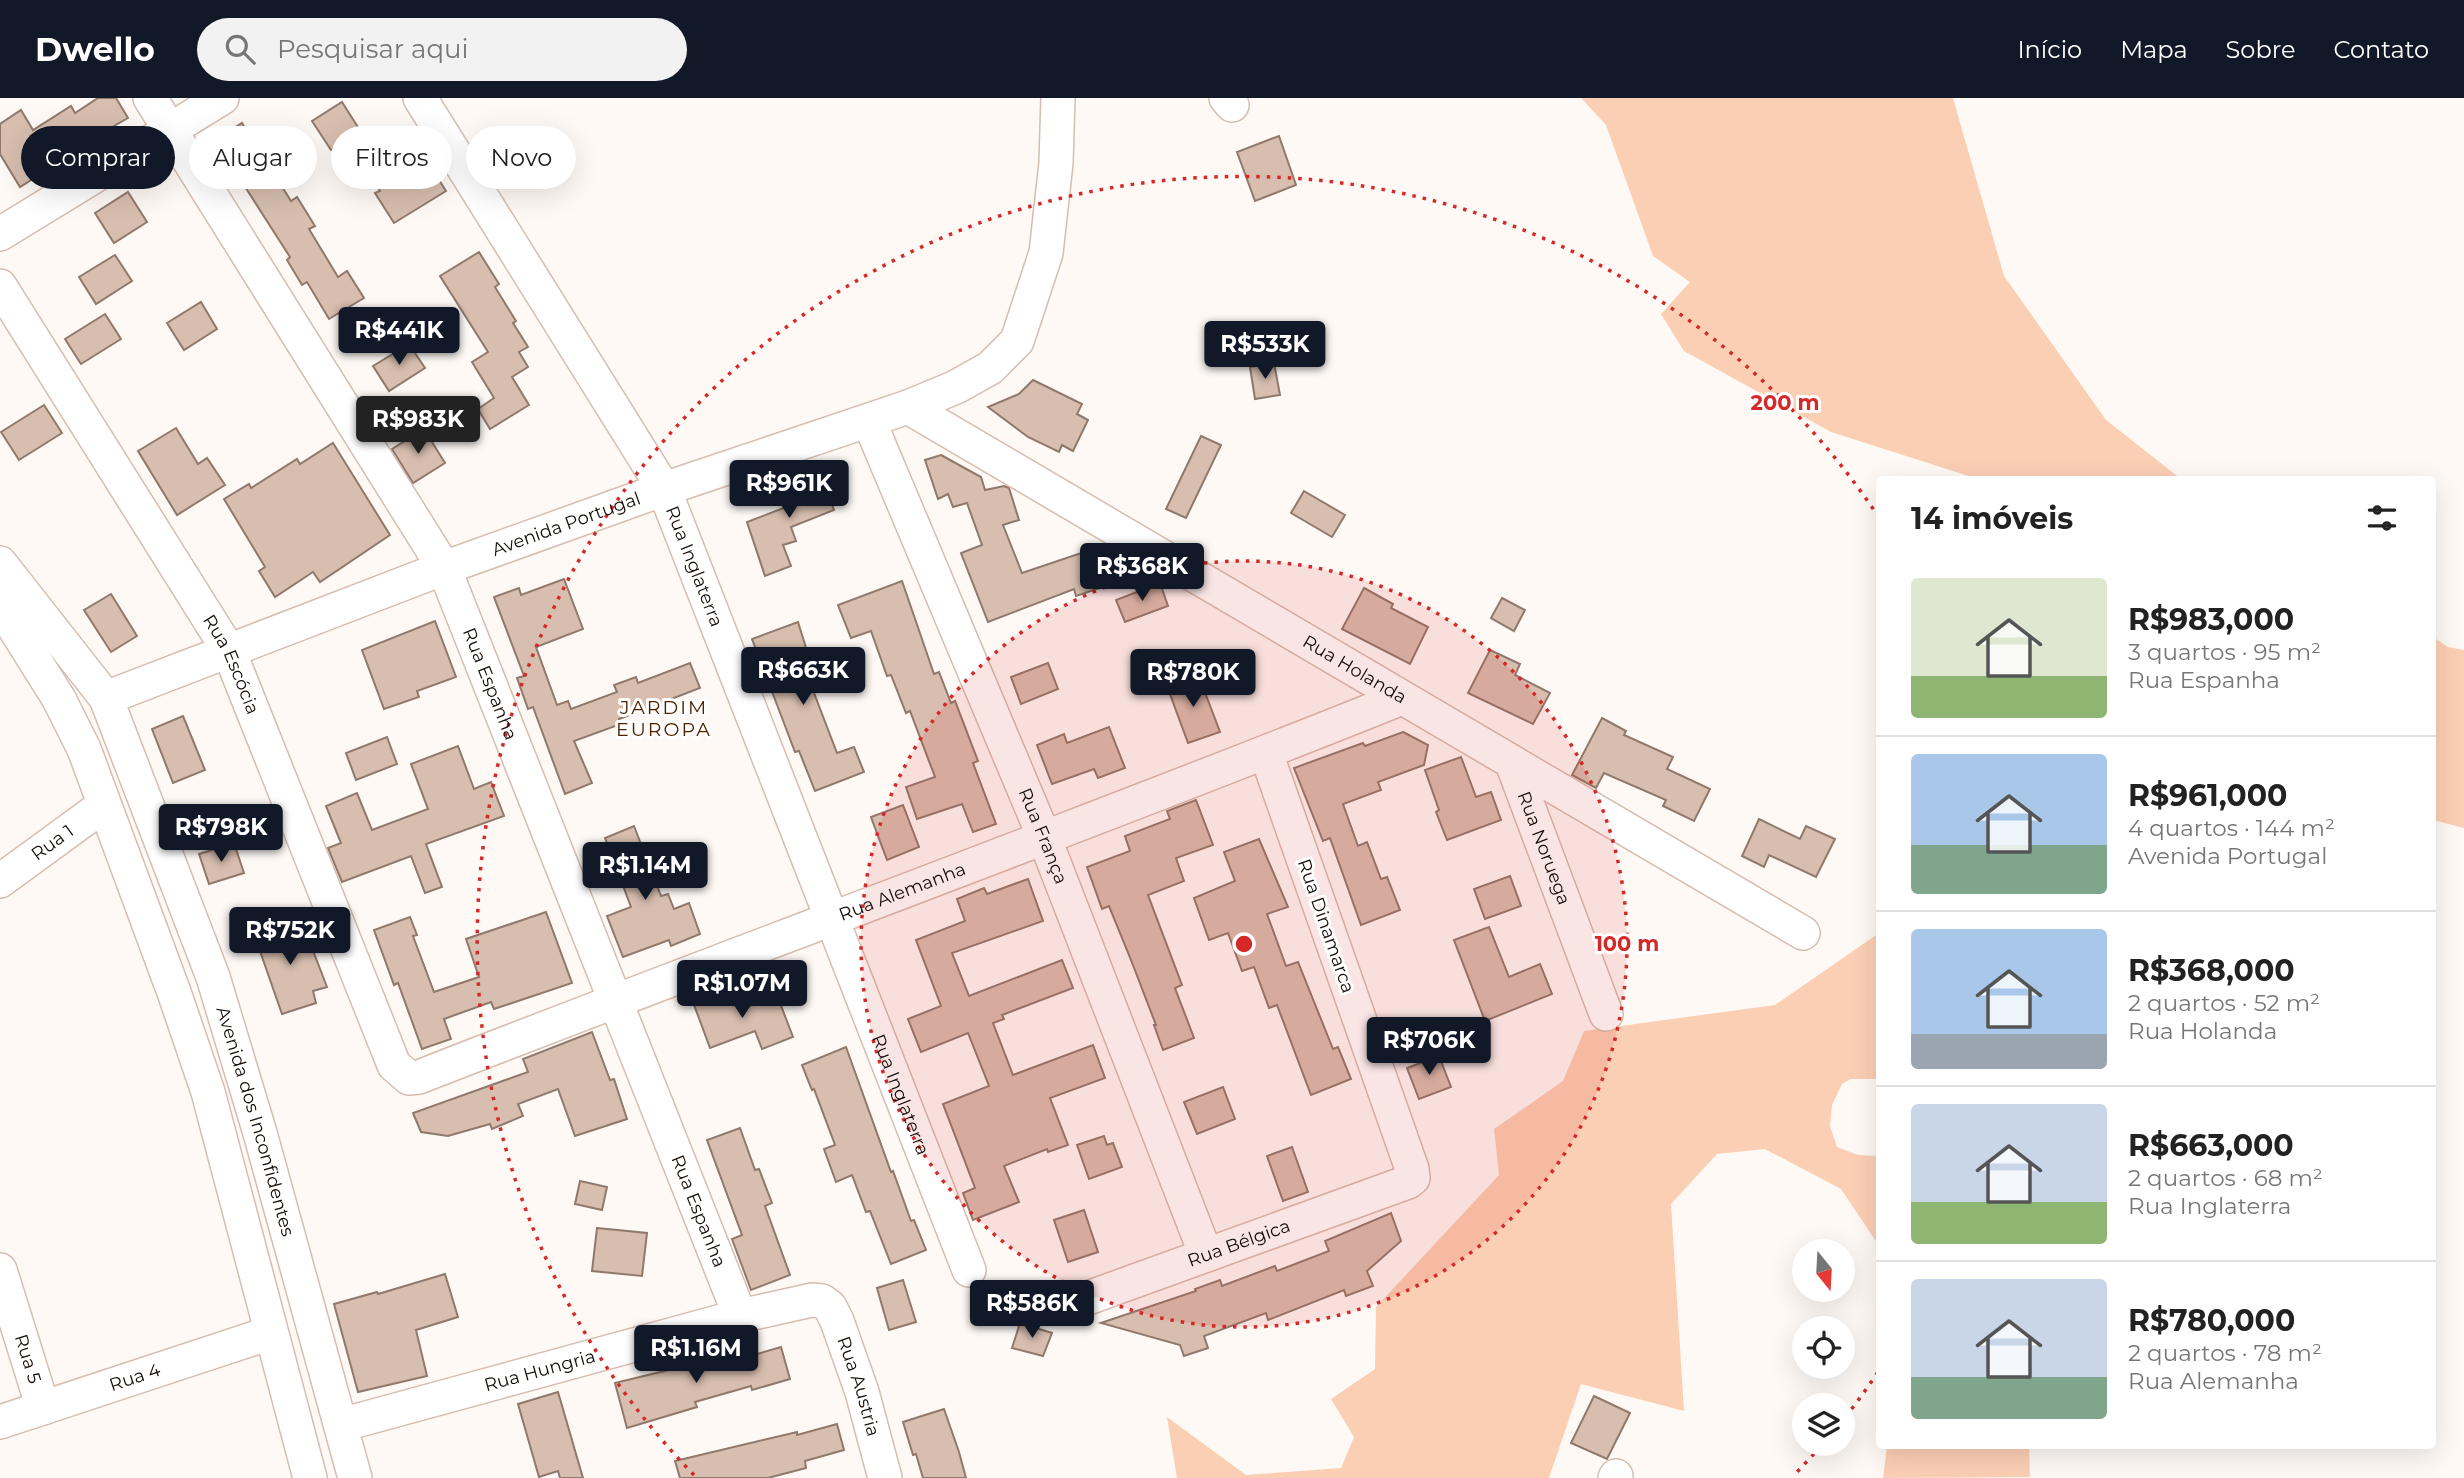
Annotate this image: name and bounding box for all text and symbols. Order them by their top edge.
search box [197,18,687,81]
text: Dwello [35,29,155,69]
icon: search [221,30,259,68]
text: Pesquisar aqui [277,33,469,65]
text: Início [2017,35,2082,64]
text: Mapa [2120,35,2188,64]
text: Sobre [2226,35,2295,64]
text: Contato [2333,35,2429,64]
chip: Comprar [21,126,175,189]
chip: Alugar [189,126,317,189]
chip: Filtros [331,126,452,189]
chip: Novo [466,126,576,189]
pin: R$441K [342,308,456,367]
text: R$441K [355,316,443,344]
pin: R$533K [1208,322,1322,381]
text: R$533K [1220,330,1310,358]
text: 200 m [1751,390,1819,415]
pin: R$983K [361,396,475,456]
text: R$983K [372,405,464,433]
pin: R$961K [732,460,846,520]
text: R$961K [746,469,832,497]
street label: Avenida Portugal [489,487,643,561]
icon: filters [2363,499,2401,537]
text: 14 imóveis [1911,500,2073,537]
street label: Rua Inglaterra [661,503,728,630]
pin: R$368K [1085,544,1199,603]
text: R$368K [1096,552,1188,580]
text: R$983,000 [2128,601,2294,638]
icon: home [1967,606,2051,690]
street label: Rua Escócia [198,611,264,717]
street label: Rua Espanha [458,625,522,743]
street label: Rua Holanda [1299,630,1411,709]
text: 3 quartos · 95 m² [2128,638,2321,666]
pin: R$663K [746,648,860,707]
pin: R$780K [1136,650,1250,709]
text: R$663K [757,656,849,684]
text: R$780K [1146,658,1240,686]
text: Rua Espanha [2128,666,2280,694]
district label: JARDIM EUROPA [616,696,712,741]
text: R$961,000 [2128,777,2287,814]
icon: home [1967,782,2051,866]
street label: Rua França [1014,785,1072,887]
street label: Rua Noruega [1513,788,1575,908]
pin: R$798K [164,804,278,864]
text: R$798K [175,813,267,841]
text: 4 quartos · 144 m² [2128,814,2335,842]
street label: Rua 1 [27,820,78,865]
pin: R$1.14M [580,842,710,902]
text: Avenida Portugal [2128,842,2327,870]
text: R$1.14M [599,851,691,879]
street label: Rua Dinamarca [1293,856,1359,996]
street label: Rua Alemanha [836,858,969,926]
pin: R$752K [233,908,347,967]
text: R$752K [245,916,335,944]
text: 100 m [1595,931,1659,956]
centre of rings [1232,932,1256,956]
text: R$368,000 [2128,952,2295,989]
icon: home [1967,957,2051,1041]
pin: R$1.07M [677,960,807,1020]
text: R$1.07M [693,969,791,997]
text: 2 quartos · 52 m² [2128,989,2320,1017]
street label: Avenida dos Inconfidentes [212,1004,299,1239]
text: Rua Holanda [2128,1017,2277,1045]
pin: R$706K [1372,1018,1486,1077]
text: R$706K [1383,1026,1475,1054]
street label: Rua Inglaterra [867,1031,934,1158]
text: R$663,000 [2128,1127,2294,1164]
icon: home [1967,1132,2051,1216]
street label: Rua Espanha [666,1152,731,1270]
text: 2 quartos · 68 m² [2128,1164,2323,1192]
text: Rua Inglaterra [2128,1192,2291,1220]
street label: Rua Bélgica [1184,1215,1293,1272]
north arrow [1792,1239,1855,1302]
map controls [1792,1239,1855,1456]
pin: R$586K [975,1280,1089,1340]
text: R$586K [986,1289,1078,1317]
text: R$780,000 [2128,1302,2295,1339]
icon: home [1967,1307,2051,1391]
button: locate [1792,1316,1855,1379]
pin: R$1.16M [631,1326,761,1385]
street label: Rua 5 [10,1331,46,1386]
street label: Rua Austria [832,1333,884,1439]
text: R$1.16M [650,1334,742,1362]
text: 2 quartos · 78 m² [2128,1339,2322,1367]
street label: Rua Hungria [482,1345,598,1396]
street label: Rua 4 [107,1359,163,1396]
text: Rua Alemanha [2128,1367,2299,1395]
button: layers [1792,1393,1855,1456]

